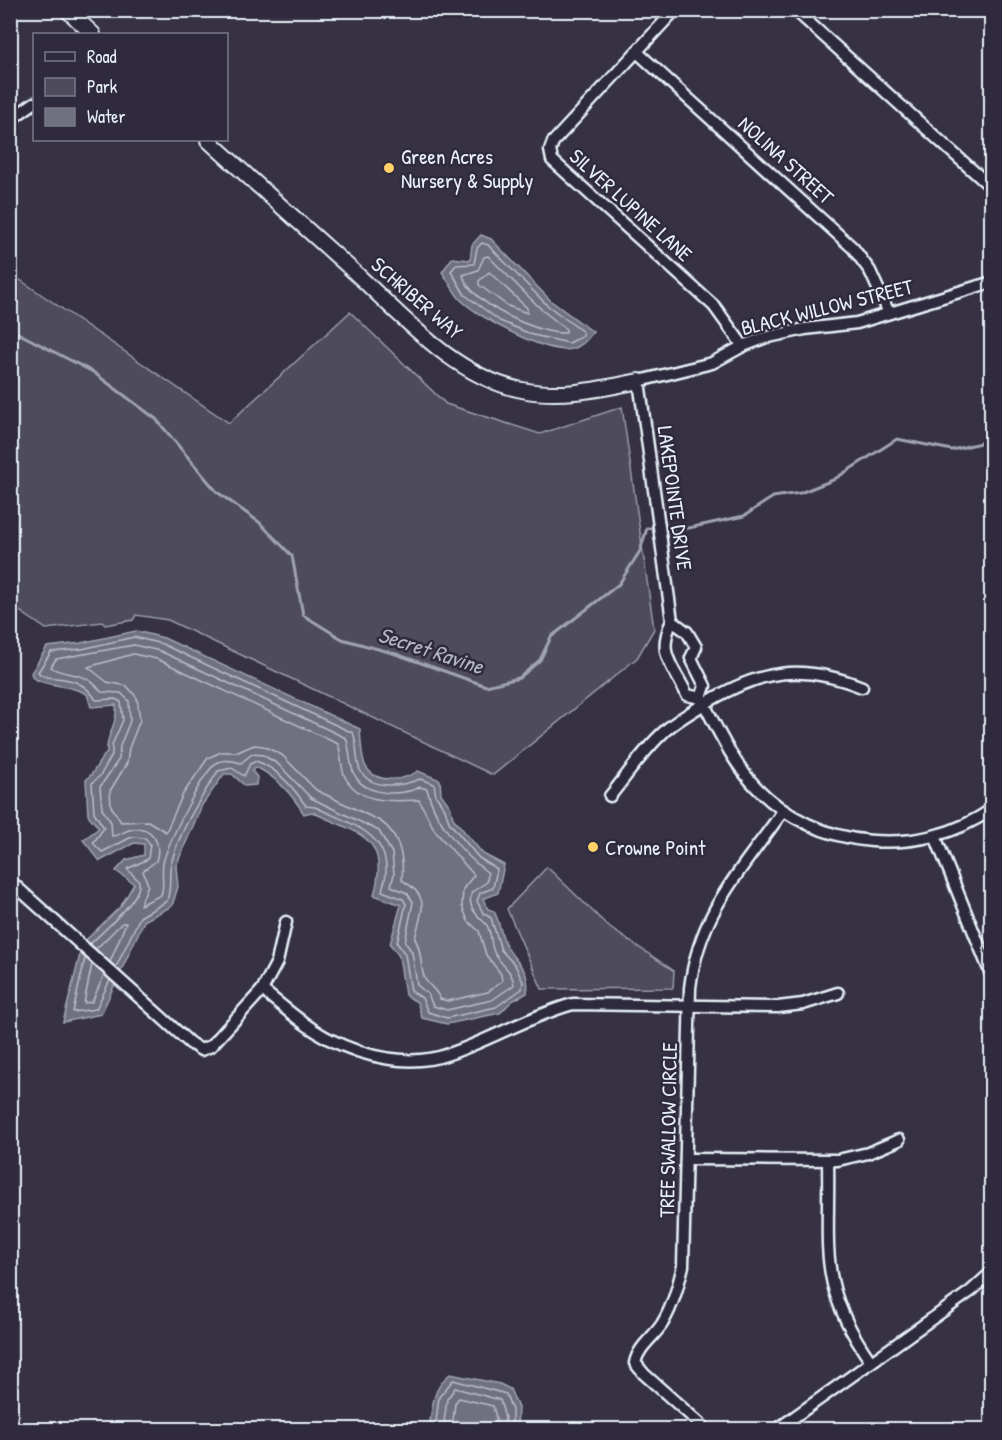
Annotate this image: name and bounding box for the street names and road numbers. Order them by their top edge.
street label: NOLINA STREET [732,109,841,211]
street label: SILVER LUPINE LANE [563,142,699,268]
street label: SCHRIBER WAY [365,250,469,346]
street label: BLACK WILLOW STREET [738,271,917,342]
street label: LAKEPOINTE DRIVE [651,424,699,572]
street label: TREE SWALLOW CIRCLE [652,1042,684,1218]

